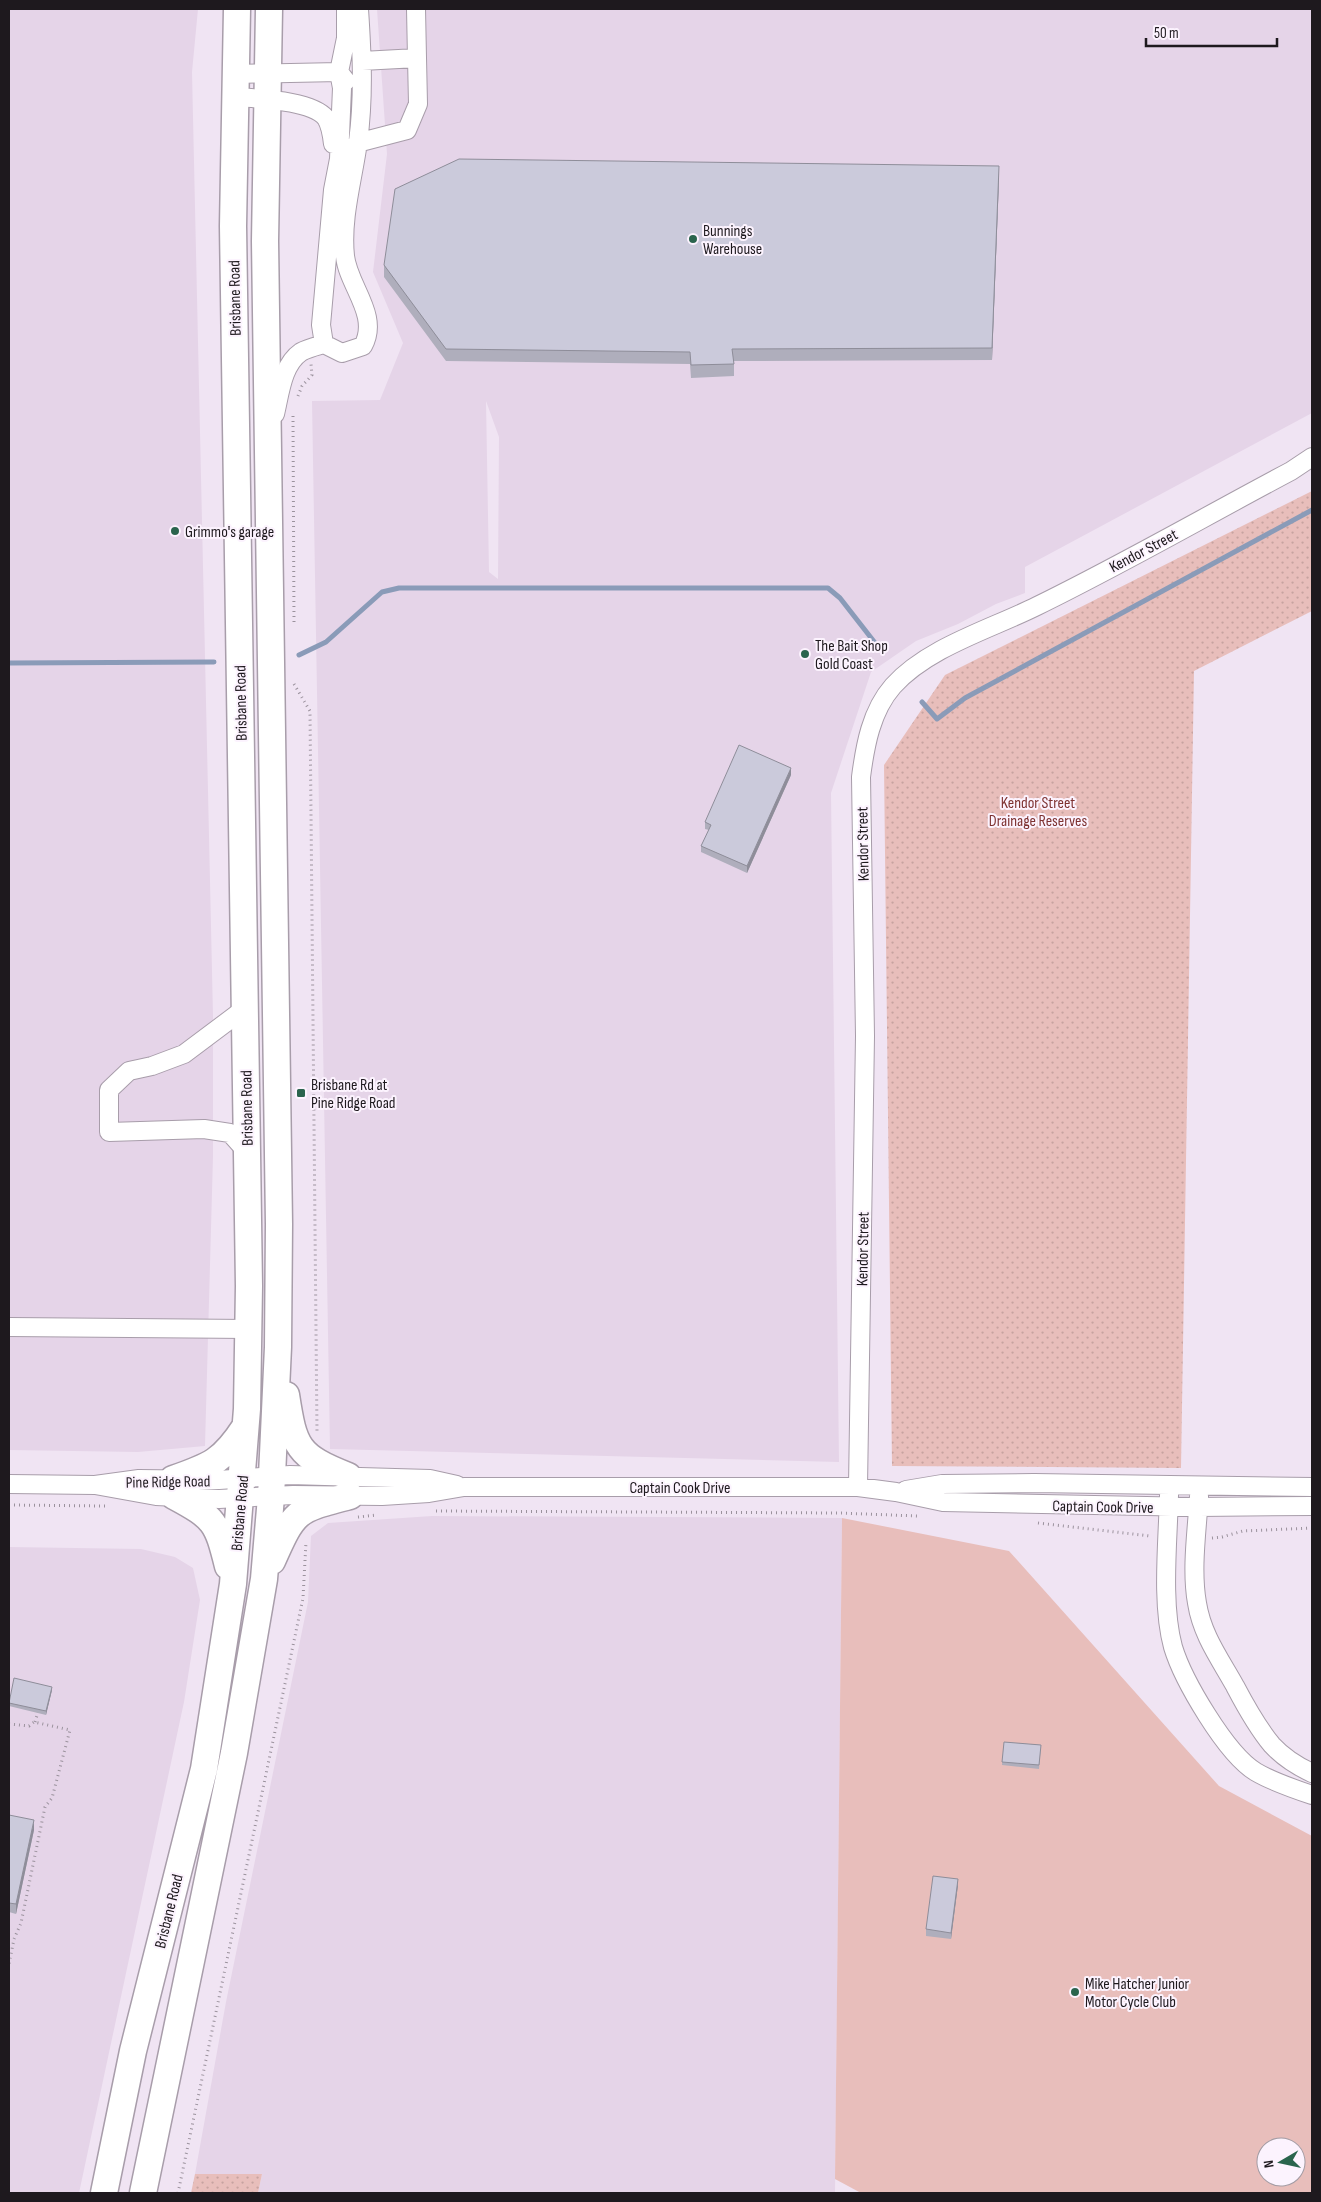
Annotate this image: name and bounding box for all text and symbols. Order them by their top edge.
scale bar [1146,15,1277,47]
text: 50 m [1154,24,1179,43]
place label: Bunnings Warehouse [703,222,762,259]
marker: Bunnings Warehouse [687,233,699,245]
street label: Brisbane Road [225,260,246,336]
place label: Grimmo's garage [185,523,274,542]
marker: Grimmo's garage [169,525,181,537]
street label: Kendor Street [1106,525,1181,577]
place label: The Bait Shop Gold Coast [815,637,888,674]
marker: The Bait Shop Gold Coast [799,648,811,660]
street label: Brisbane Road [231,665,252,741]
park label: Kendor Street Drainage Reserves [989,794,1087,831]
street label: Kendor Street [853,806,874,881]
street label: Brisbane Road [237,1070,258,1146]
place label: Brisbane Rd at Pine Ridge Road [311,1076,396,1113]
marker: Brisbane Rd at Pine Ridge Road [295,1087,307,1099]
street label: Kendor Street [853,1212,874,1286]
street label: Pine Ridge Road [126,1472,210,1493]
street label: Brisbane Road [228,1475,253,1552]
street label: Captain Cook Drive [629,1479,731,1498]
street label: Captain Cook Drive [1052,1497,1154,1518]
street label: Brisbane Road [151,1872,188,1950]
place label: Mike Hatcher Junior Motor Cycle Club [1085,1975,1190,2012]
marker: Mike Hatcher Junior Motor Cycle Club [1069,1986,1081,1998]
north arrow [1256,2137,1306,2187]
text: N [1260,2159,1278,2169]

